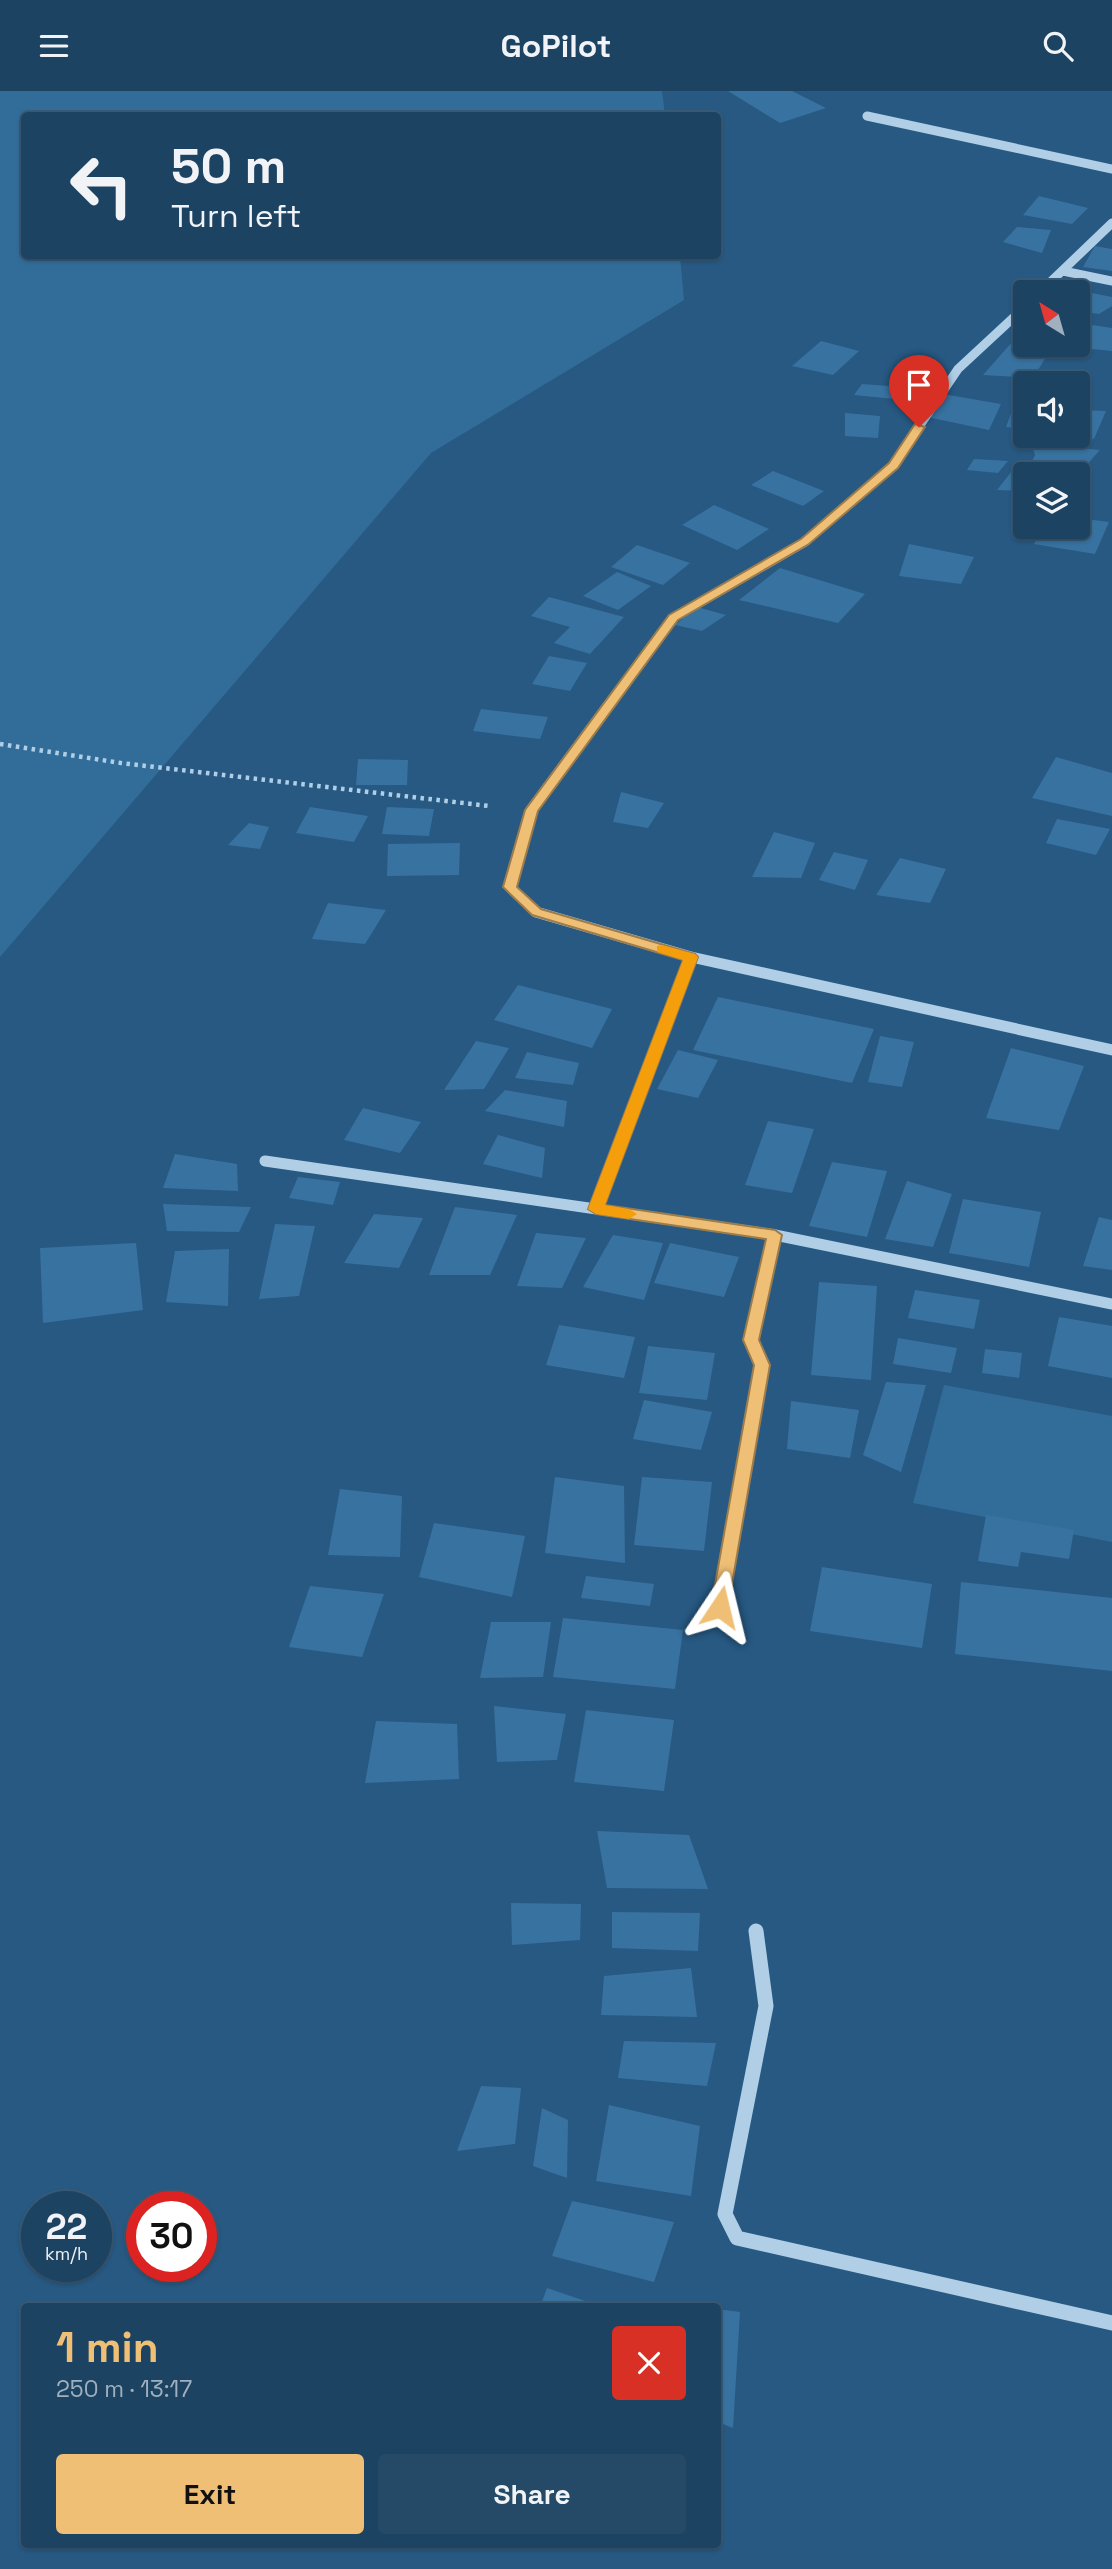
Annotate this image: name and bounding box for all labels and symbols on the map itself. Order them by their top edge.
north arrow [1013,280,1090,357]
pin [889,355,949,427]
position arrow [683,1570,757,1644]
speed limit sign: 30 [126,2191,217,2282]

